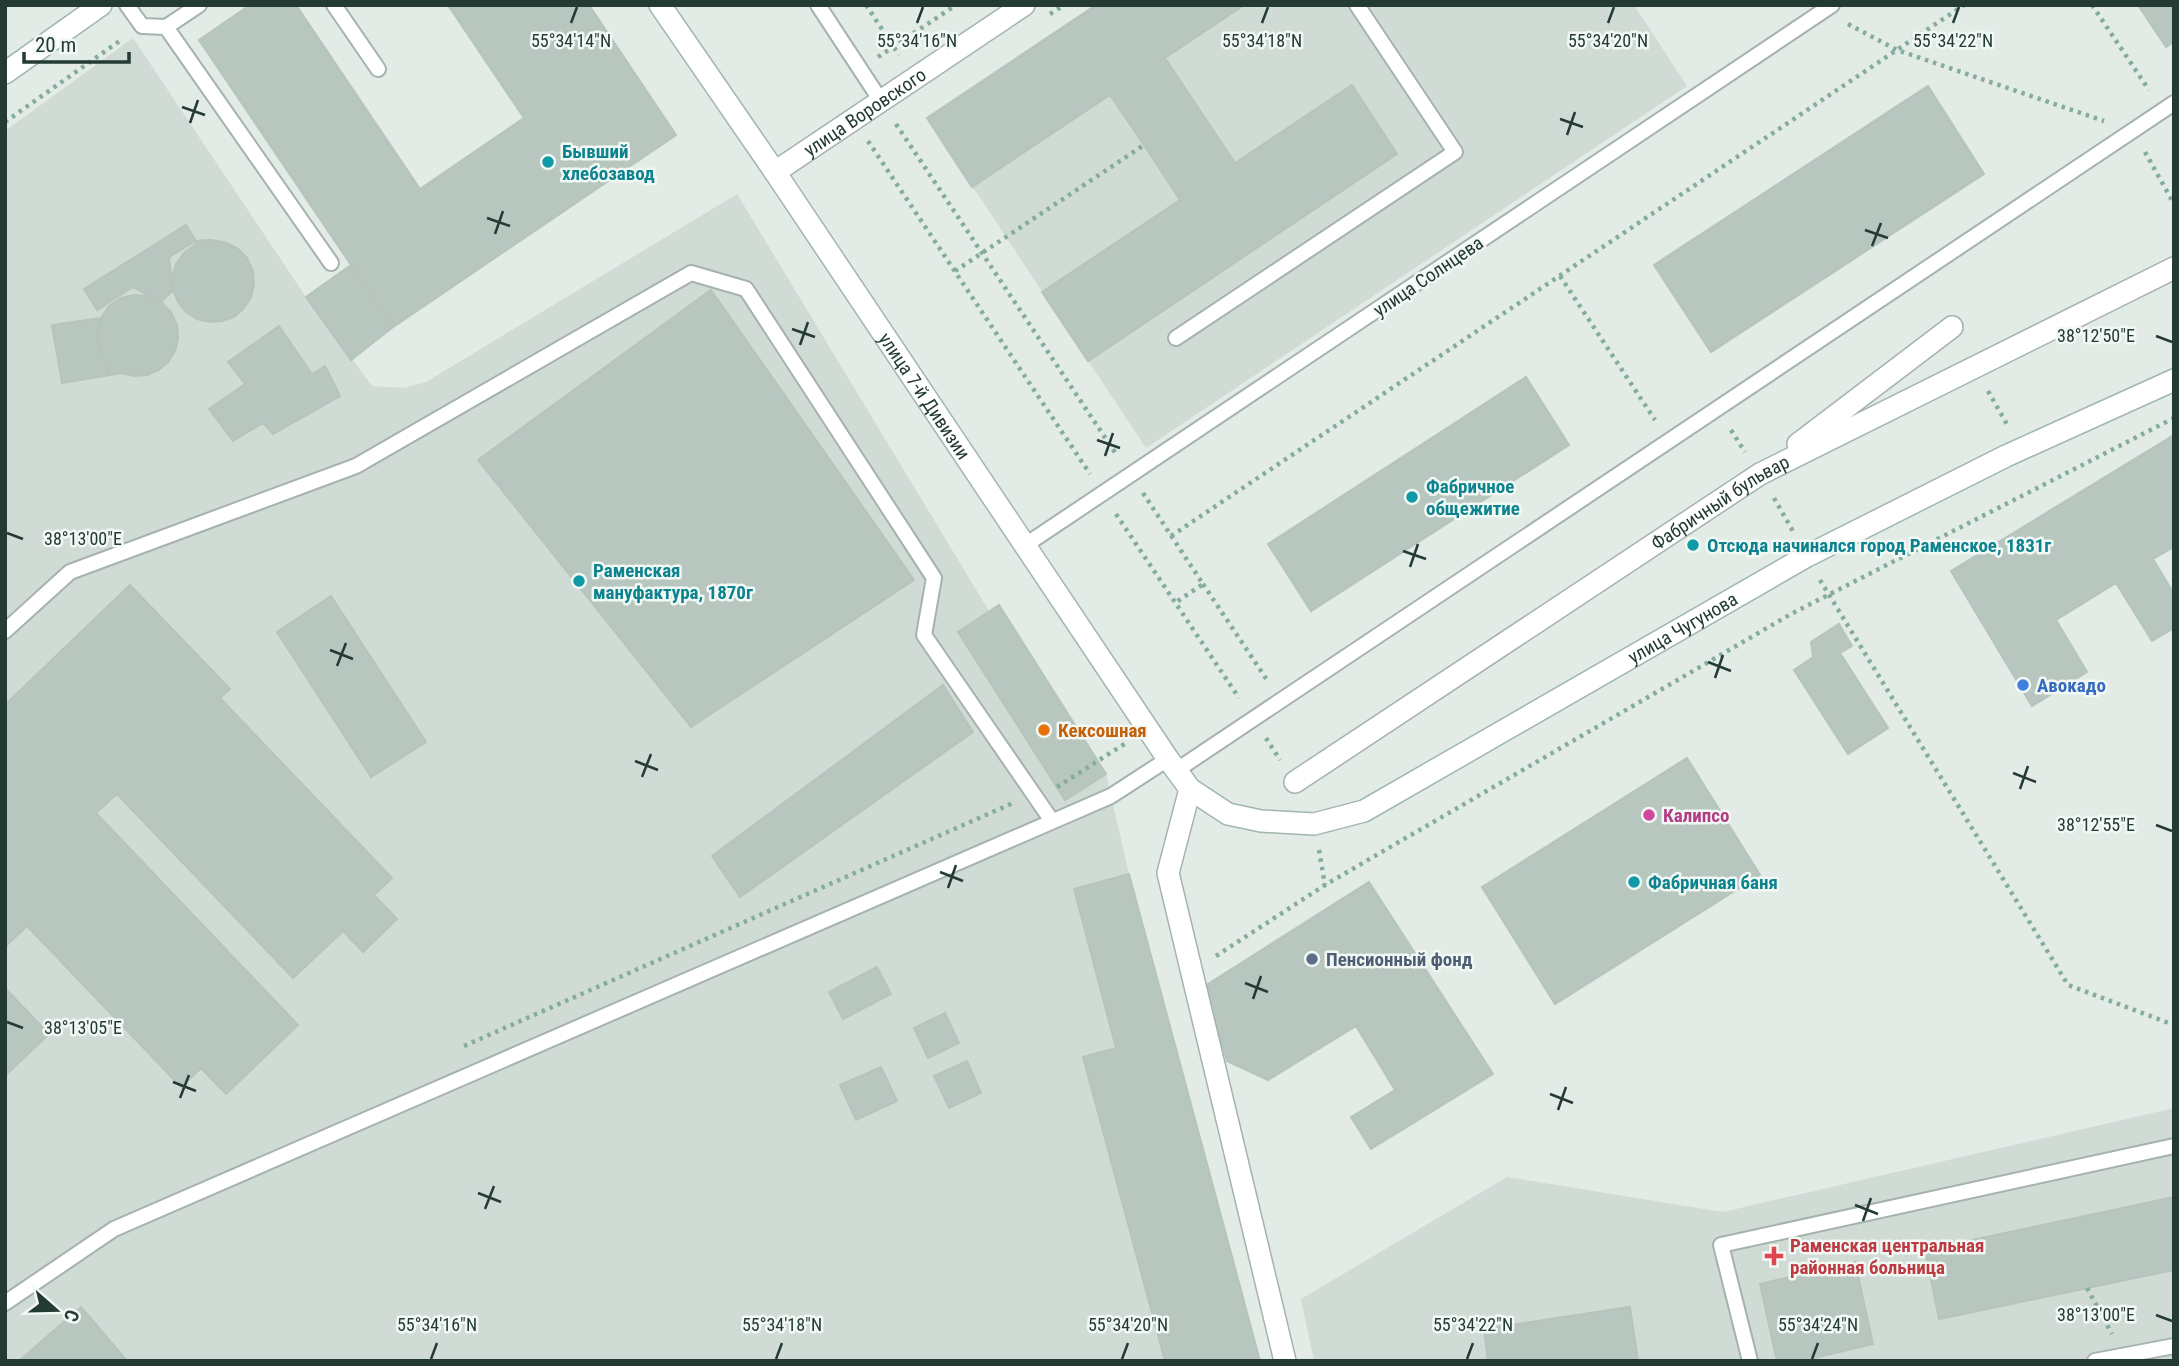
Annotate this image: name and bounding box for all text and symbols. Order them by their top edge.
scale bar [24,21,130,65]
text: 55°34'14"N [531,30,611,51]
text: 55°34'16"N [877,30,957,51]
text: 55°34'18"N [1222,30,1302,51]
text: 55°34'20"N [1568,30,1648,51]
text: 55°34'22"N [1913,30,1993,51]
text: 20 m [35,33,76,57]
street label: улица Воровского [799,63,931,161]
place label: Бывший хлебозавод [562,140,655,185]
marker: Бывший хлебозавод [540,154,556,170]
street label: улица Солнцева [1369,231,1488,322]
text: 38°12'50"E [2057,325,2135,346]
street label: улица 7-й Дивизии [874,328,975,464]
street label: Фабричный бульвар [1647,450,1793,555]
place label: Фабричное общежитие [1426,475,1520,520]
marker: Фабричное общежитие [1404,489,1420,505]
text: 38°13'00"E [44,528,122,549]
place label: Отсюда начинался город Раменское, 1831г [1707,534,2051,557]
marker: Отсюда начинался город Раменское, 1831г [1685,537,1701,553]
place label: Раменская мануфактура, 1870г [593,559,753,604]
marker: Раменская мануфактура, 1870г [571,573,587,589]
street label: улица Чугунова [1624,587,1742,669]
place label: Авокадо [2037,674,2106,697]
marker: Авокадо [2015,677,2031,693]
place label: Кексошная [1058,719,1147,742]
marker: Кексошная [1036,722,1052,738]
place label: Калипсо [1663,804,1729,827]
marker: Калипсо [1641,807,1657,823]
text: 38°12'55"E [2057,814,2135,835]
place label: Фабричная баня [1648,871,1778,894]
marker: Фабричная баня [1626,874,1642,890]
place label: Пенсионный фонд [1326,948,1473,971]
marker: Пенсионный фонд [1304,951,1320,967]
text: 38°13'05"E [44,1017,122,1038]
place label: Раменская центральная районная больница [1790,1234,1984,1279]
marker: Раменская центральная районная больница [1764,1246,1784,1266]
north arrow [21,1275,91,1345]
text: 38°13'00"E [2057,1304,2135,1325]
text: С [59,1307,84,1325]
text: 55°34'16"N [397,1314,477,1335]
text: 55°34'18"N [742,1314,822,1335]
text: 55°34'20"N [1088,1314,1168,1335]
text: 55°34'22"N [1433,1314,1513,1335]
text: 55°34'24"N [1778,1314,1858,1335]

